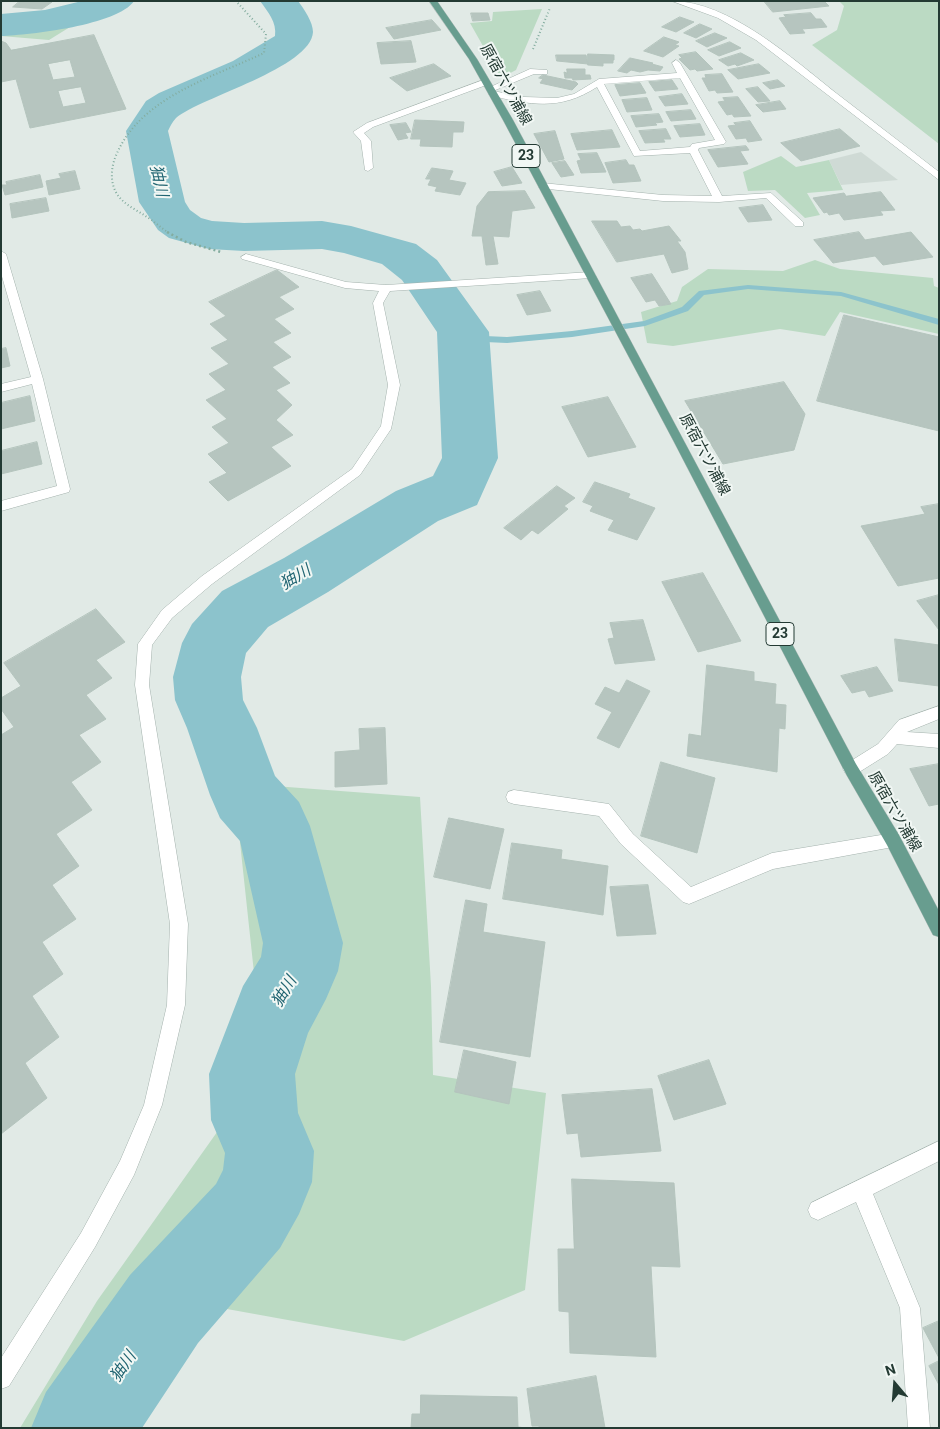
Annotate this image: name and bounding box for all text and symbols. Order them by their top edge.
street label: 原宿六ツ浦線 [475,41,535,129]
road number: 23 [512,144,540,168]
water label: 㹨川 [145,163,171,199]
street label: 原宿六ツ浦線 [675,411,733,499]
water label: 㹨川 [277,562,315,594]
road number: 23 [766,622,794,646]
street label: 原宿六ツ浦線 [864,769,924,855]
water label: 㹨川 [269,973,301,1011]
water label: 㹨川 [107,1348,141,1386]
north arrow [870,1359,920,1409]
text: N [883,1361,898,1379]

